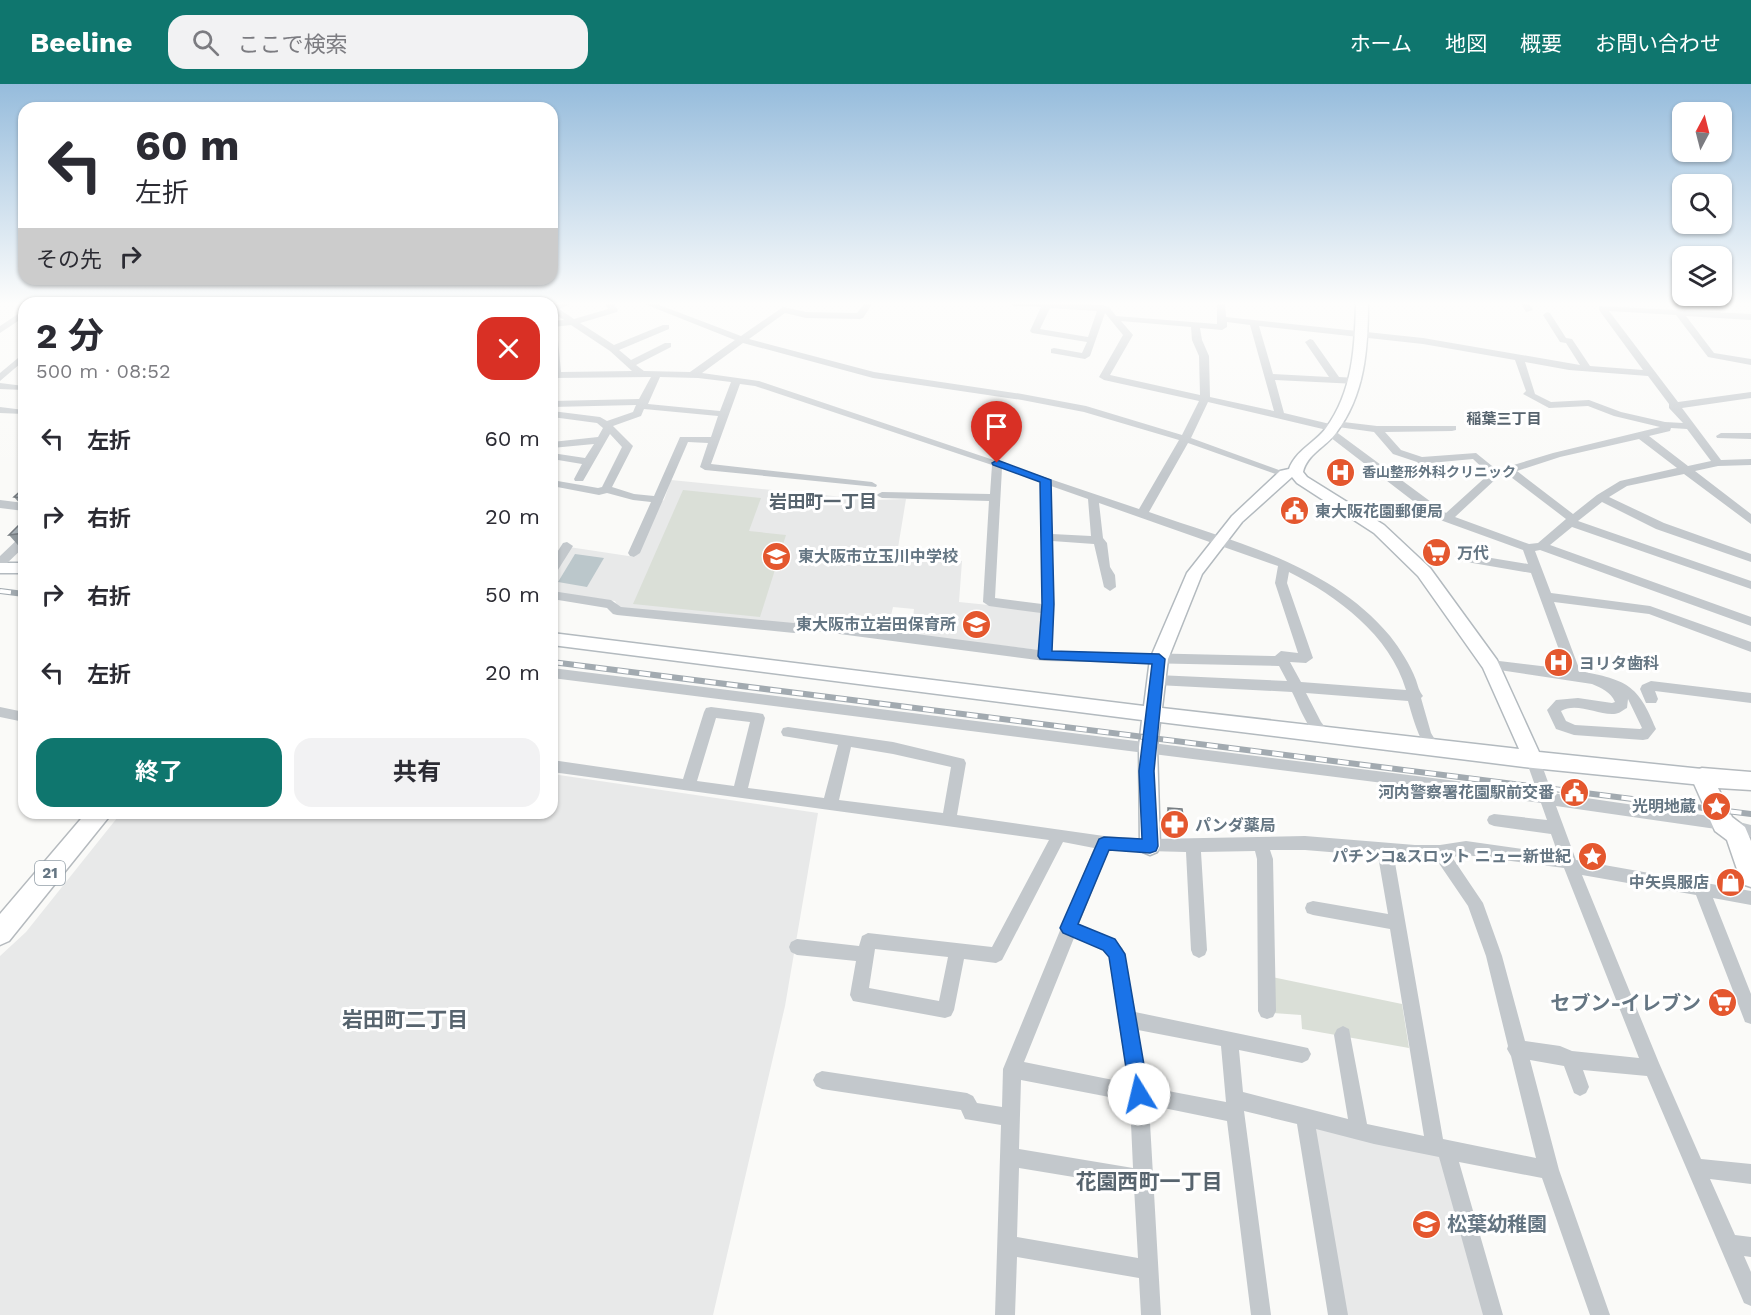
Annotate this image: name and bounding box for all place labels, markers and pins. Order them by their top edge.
pin [971,401,1022,463]
hospital icon: 香山整形外科クリニック [1325,456,1357,488]
place label: 香山整形外科クリニック [1362,464,1516,480]
public building icon: 東大阪花園郵便局 [1278,495,1310,527]
place label: 東大阪花園郵便局 [1315,502,1443,521]
supermarket icon: 万代 [1420,537,1452,569]
school or university icon: 東大阪市立玉川中学校 [761,540,793,572]
place label: 万代 [1457,544,1489,563]
place label: 東大阪市立玉川中学校 [798,547,958,566]
school or university icon: 東大阪市立岩田保育所 [961,608,993,640]
place label: 東大阪市立岩田保育所 [796,615,956,634]
hospital icon: ヨリタ歯科 [1542,647,1574,679]
place label: ヨリタ歯科 [1579,654,1659,673]
public building icon: 河内警察署花園駅前交番 [1559,776,1591,808]
place label: 河内警察署花園駅前交番 [1378,783,1554,802]
place icon: 光明地蔵 [1701,790,1733,822]
place label: 光明地蔵 [1632,797,1696,816]
pharmacy icon: パンダ薬局 [1158,809,1190,841]
place label: パンダ薬局 [1195,816,1276,835]
place icon: パチンコ&スロット ニュー新世紀 [1576,840,1608,872]
place label: パチンコ&スロット ニュー新世紀 [1332,847,1571,866]
shop icon: 中矢呉服店 [1714,866,1746,898]
place label: 中矢呉服店 [1629,873,1709,892]
supermarket icon: セブン-イレブン [1706,987,1738,1019]
place label: セブン-イレブン [1550,991,1701,1015]
school or university icon: 松葉幼稚園 [1410,1208,1442,1240]
place label: 松葉幼稚園 [1447,1212,1547,1236]

